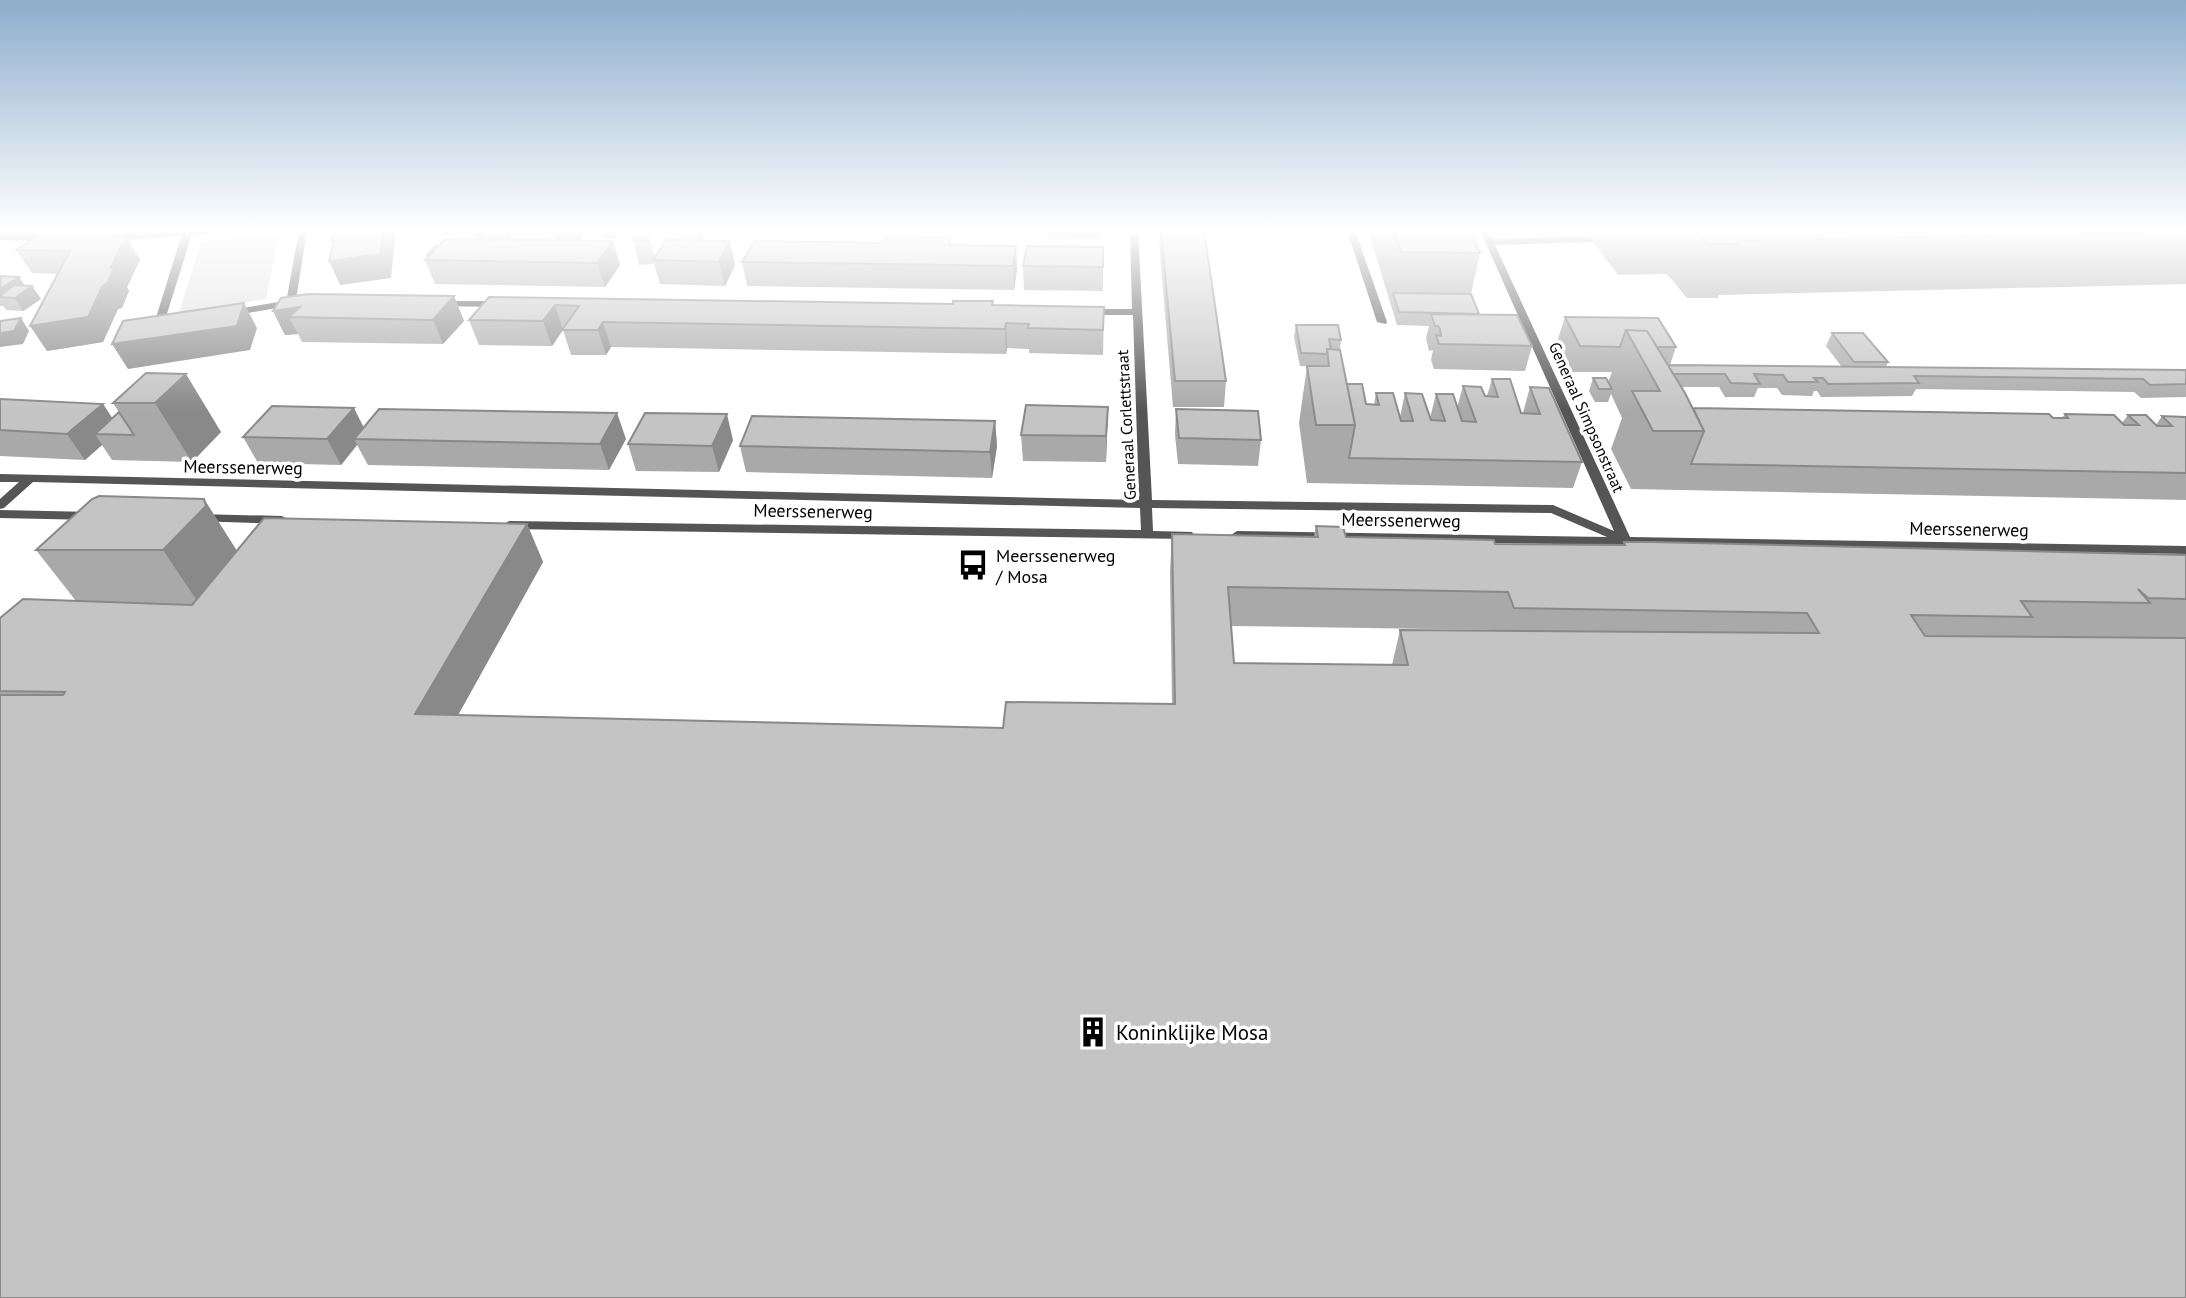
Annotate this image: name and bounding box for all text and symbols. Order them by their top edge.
street label: Generaal Simpsonstraat [1545,339,1629,496]
street label: Generaal Corlettstraat [1112,349,1140,501]
street label: Meerssenerweg [183,454,303,480]
street label: Meerssenerweg [753,498,873,524]
street label: Meerssenerweg [1341,507,1461,533]
street label: Meerssenerweg [1909,516,2029,542]
place label: Meerssenerweg / Mosa [995,544,1116,588]
bus stop icon: Meerssenerweg / Mosa [956,548,990,582]
building icon: Koninklijke Mosa [1076,1015,1110,1049]
place label: Koninklijke Mosa [1116,1019,1268,1046]

